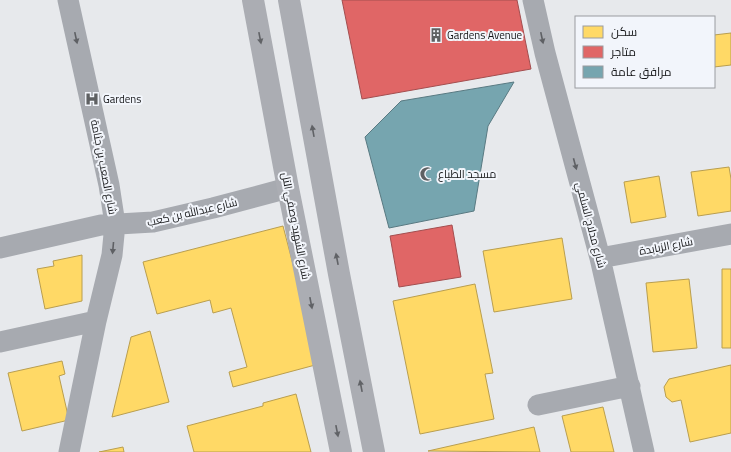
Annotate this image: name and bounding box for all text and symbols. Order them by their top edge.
legend [575,16,715,88]
text: سكن [611,22,637,41]
building icon: Gardens Avenue [428,27,444,43]
place label: Gardens Avenue [447,27,523,43]
one-way arrow [74,32,80,44]
one-way arrow [258,32,264,44]
one-way arrow [539,32,545,44]
text: متاجر [610,42,636,61]
text: مرافق عامة [611,62,671,81]
hospital icon: Gardens [84,91,100,107]
place label: Gardens [103,91,141,107]
street label: شارع الصعب بن جثامة [87,118,121,216]
one-way arrow [310,125,316,137]
one-way arrow [573,157,579,170]
mosque icon: مسجد الطباع [419,166,435,182]
place label: مسجد الطباع [438,166,496,182]
street label: شارع الشهيد وصفي التل [277,171,314,281]
street label: شارع مدلاج السلمي [571,180,610,270]
street label: شارع عبدالله بن كعب [145,194,239,230]
street label: شارع الزبابدة [638,233,694,259]
one-way arrow [109,242,116,254]
one-way arrow [333,253,339,265]
one-way arrow [309,297,315,310]
one-way arrow [358,380,364,392]
one-way arrow [334,425,340,437]

